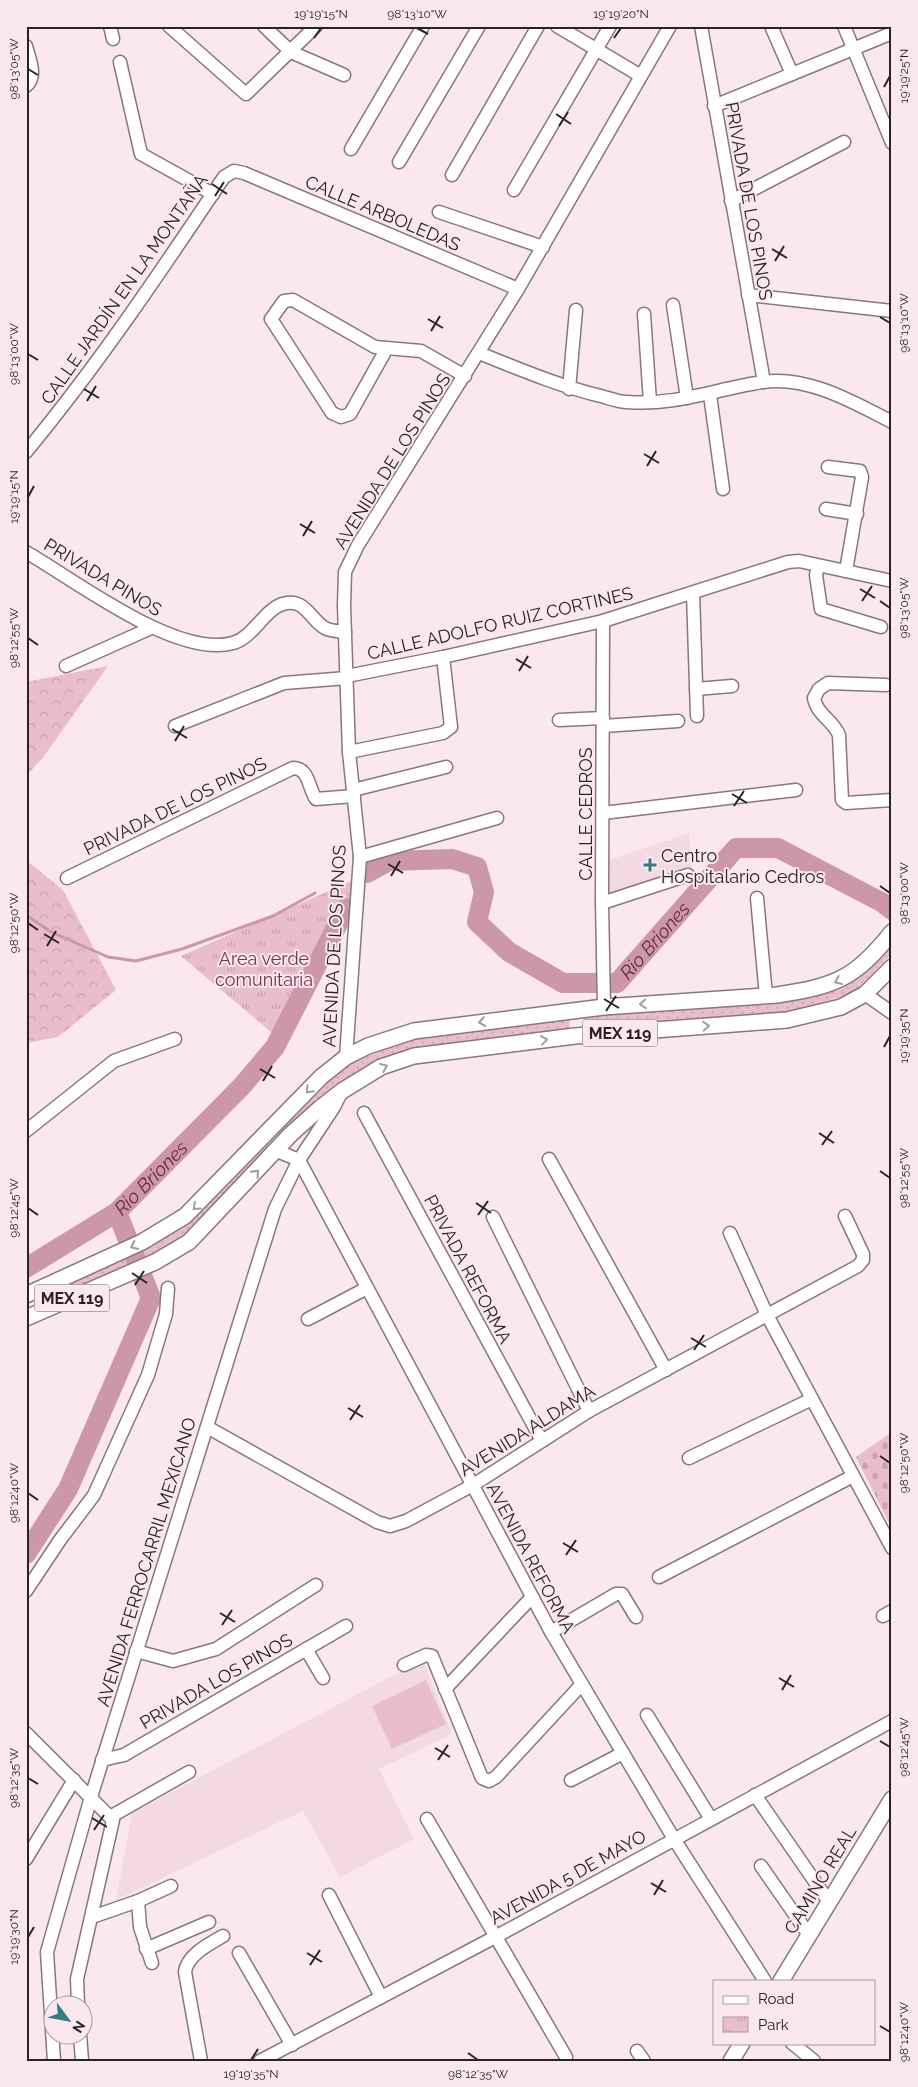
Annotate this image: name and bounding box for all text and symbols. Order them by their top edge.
text: 19°19'15"N [294,7,348,21]
text: 98°13'10"W [387,7,447,21]
text: 19°19'20"N [593,7,649,21]
text: 98°13'05"W [7,38,21,100]
text: 19°19'25"N [897,49,911,103]
street label: PRIVADA DE LOS PINOS [721,100,777,302]
street label: CALLE JARDÍN EN LA MONTAÑA [35,169,212,408]
street label: CALLE ARBOLEDAS [302,171,464,255]
text: 98°13'10"W [897,293,911,353]
text: 98°13'00"W [7,323,21,385]
street label: AVENIDA DE LOS PINOS [329,369,455,553]
text: 19°19'15"N [7,470,21,524]
street label: PRIVADA PINOS [40,534,166,620]
text: 98°13'05"W [897,577,911,639]
street label: CALLE ADOLFO RUIZ CORTINES [365,582,635,664]
text: 98°12'55"W [7,608,21,668]
street label: CALLE CEDROS [575,747,596,881]
street label: PRIVADA DE LOS PINOS [80,753,270,859]
street label: AVENIDA DE LOS PINOS [318,844,350,1048]
place label: Centro Hospitalario Cedros [661,845,825,887]
marker: Centro Hospitalario Cedros [643,858,657,872]
text: 98°13'00"W [897,862,911,924]
text: 98°12'50"W [7,892,21,953]
water label: Rio Briones [615,897,694,983]
park label: Area verde comunitaria [215,948,313,990]
one-way arrow [834,974,843,985]
one-way arrow [639,999,647,1010]
text: 19°19'35"N [897,1009,911,1063]
one-way arrow [477,1016,485,1027]
road number: MEX 119 [582,1020,658,1046]
one-way arrow [702,1021,710,1032]
one-way arrow [540,1035,548,1046]
one-way arrow [379,1062,388,1073]
one-way arrow [306,1084,315,1093]
water label: Rio Briones [109,1137,192,1219]
text: 98°12'55"W [897,1148,911,1208]
one-way arrow [251,1169,260,1178]
text: 98°12'45"W [7,1178,21,1238]
street label: PRIVADA REFORMA [420,1191,516,1347]
one-way arrow [193,1201,202,1210]
one-way arrow [130,1240,139,1250]
road number: MEX 119 [34,1285,110,1312]
street label: AVENIDA ALDAMA [455,1380,599,1480]
street label: AVENIDA FERROCARRIL MEXICANO [92,1415,200,1709]
text: 98°12'50"W [897,1432,911,1493]
text: 98°12'40"W [7,1463,21,1523]
street label: AVENIDA REFORMA [482,1479,580,1637]
street label: PRIVADA LOS PINOS [136,1629,296,1733]
text: 98°12'45"W [897,1717,911,1777]
text: 98°12'35"W [7,1748,21,1808]
street label: CAMINO REAL [780,1822,861,1938]
street label: AVENIDA 5 DE MAYO [486,1825,650,1929]
text: 19°19'30"N [7,1909,21,1965]
legend [713,1980,876,2044]
text: Road [758,1990,794,2008]
north arrow [42,1994,92,2044]
text: 98°12'40"W [897,2002,911,2062]
text: Park [758,2016,789,2034]
text: N [69,2018,89,2036]
text: 19°19'35"N [224,2067,278,2081]
text: 98°12'35"W [448,2067,508,2081]

